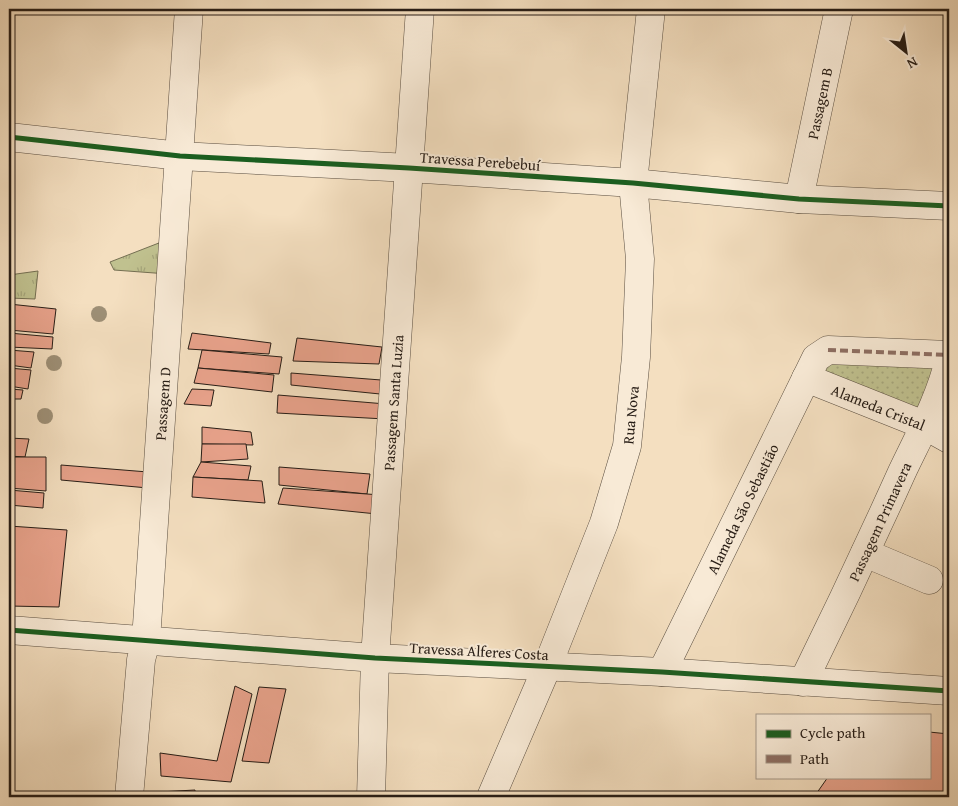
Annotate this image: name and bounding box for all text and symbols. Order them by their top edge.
north arrow [880,28,930,78]
text: N [903,52,922,75]
street label: Passagem B [801,65,837,141]
street label: Travessa Perebebuí [419,146,542,176]
street label: Passagem Santa Luzia [378,334,408,471]
street label: Passagem D [149,366,175,441]
street label: Alameda Cristal [828,379,928,435]
street label: Rua Nova [617,385,644,445]
street label: Alameda São Sebastião [701,439,783,577]
street label: Passagem Primavera [843,458,916,584]
street label: Travessa Alferes Costa [409,637,549,665]
legend [756,714,930,778]
text: Cycle path [800,722,866,743]
text: Path [800,748,829,769]

